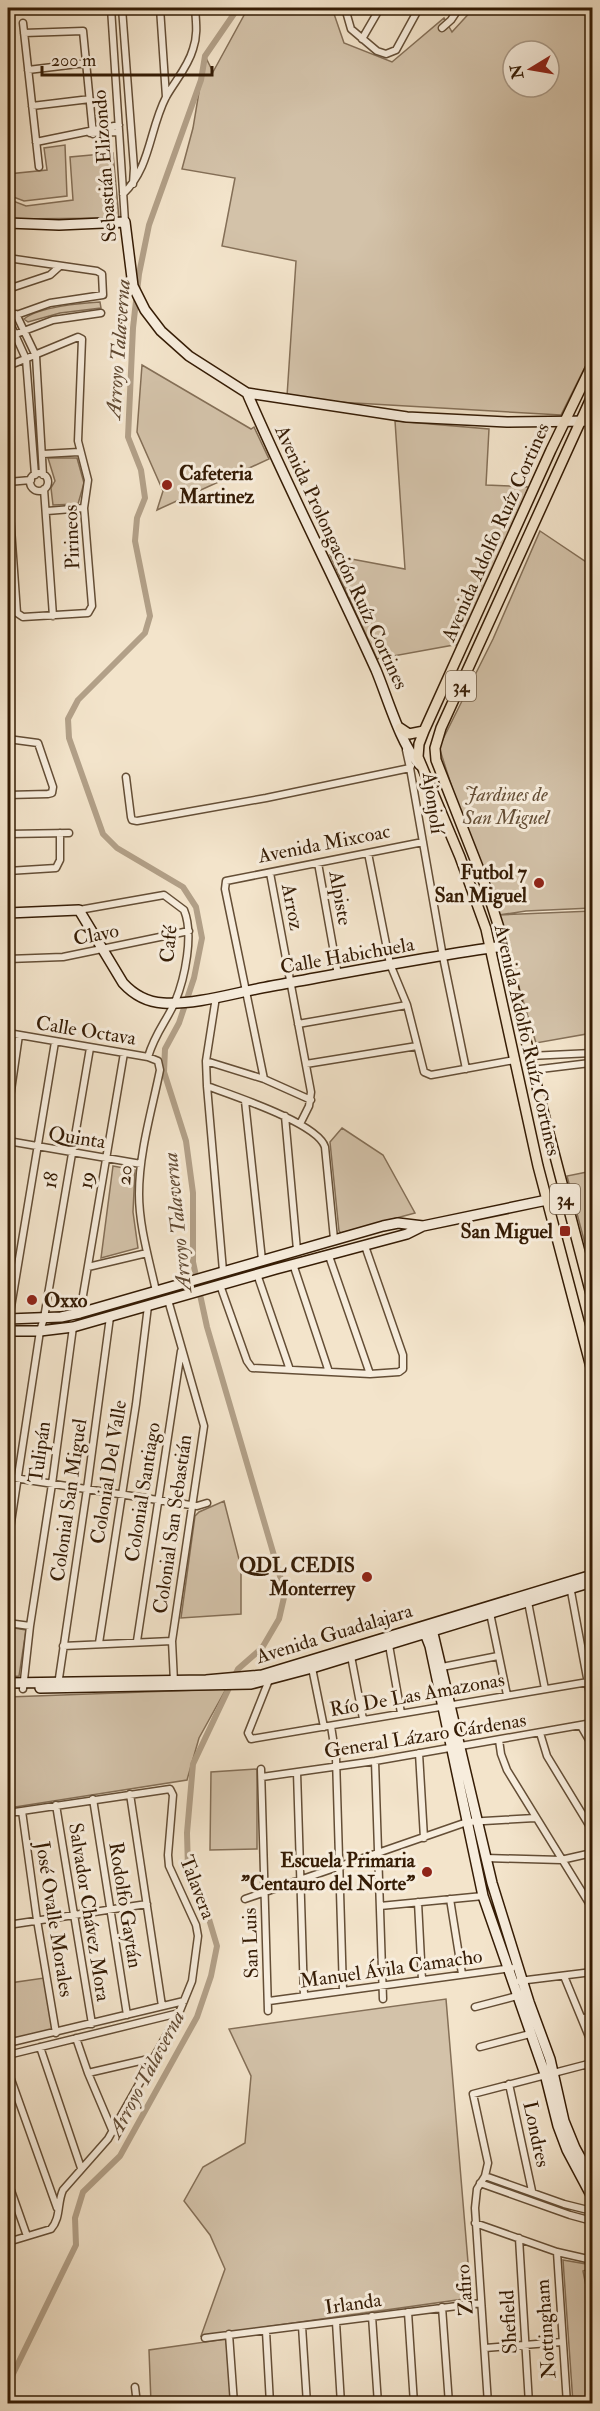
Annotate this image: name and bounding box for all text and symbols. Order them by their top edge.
scale bar [42,39,212,77]
north arrow [501,39,561,99]
text: 200 m [51,49,96,72]
text: N [506,62,529,82]
street label: Sebastián Elizondo [87,89,122,243]
water label: Arroyo Talaverna [100,278,137,422]
street label: Avenida Adolfo Ruíz Cortines [435,419,555,646]
street label: Avenida Prolongación Ruíz Cortines [269,420,414,693]
place label: Cafeteria Martinez [178,461,254,509]
marker: Cafeteria Martinez [160,478,174,492]
street label: Pirineos [58,504,85,570]
road number: 34 [446,671,476,701]
street label: Ajonjolí [417,770,450,837]
park label: Jardines de San Miguel [462,782,552,830]
street label: Avenida Mixcoac [255,818,392,869]
place label: Futbol 7 San Miguel [435,860,528,909]
street label: Alpiste [322,868,358,927]
marker: Futbol 7 San Miguel [532,876,546,890]
street label: Arroz [276,881,309,933]
street label: Clavo [71,918,121,951]
street label: Avenida Adolfo Ruíz Cortines [488,921,566,1159]
street label: Café [154,924,183,964]
street label: Calle Habichuela [278,931,417,980]
street label: Calle Octava [34,1010,139,1051]
street label: Quinta [47,1121,108,1154]
water label: Arroyo Talaverna [157,1151,198,1295]
street label: 20 [111,1164,138,1186]
street label: 19 [73,1169,100,1191]
street label: 18 [37,1170,64,1190]
road number: 34 [550,1184,580,1214]
place label: San Miguel [461,1219,554,1245]
marker: San Miguel [558,1224,572,1238]
place label: Oxxo [44,1288,88,1313]
marker: Oxxo [25,1293,39,1307]
street label: Colonial Del Valle [85,1398,132,1546]
street label: Colonial San Miguel [45,1417,92,1583]
street label: Tulipán [23,1420,57,1485]
street label: Colonial Santiago [119,1420,166,1564]
street label: Colonial San Sebastián [148,1433,197,1615]
place label: QDL CEDIS Monterrey [239,1553,356,1602]
marker: QDL CEDIS Monterrey [360,1570,374,1584]
street label: Avenida Guadalajara [252,1598,416,1669]
street label: Río De Las Amazonas [328,1667,507,1722]
street label: General Lázaro Cárdenas [322,1707,528,1764]
street label: Salvador Chávez Mora [63,1821,116,2004]
street label: José Ovalle Morales [30,1839,79,1999]
street label: Rodolfo Gaytán [103,1840,148,1970]
place label: Escuela Primaria "Centauro del Norte" [241,1848,416,1896]
street label: Talavera [174,1852,221,1923]
marker: Escuela Primaria "Centauro del Norte" [420,1865,434,1879]
street label: San Luis [237,1907,264,1979]
street label: Manuel Ávila Camacho [298,1942,484,1994]
water label: Arroyo Talaverna [101,2006,191,2144]
street label: Londres [517,2099,556,2170]
street label: Zafiro [450,2264,479,2316]
street label: Nottingham [530,2278,561,2380]
street label: Irlanda [323,2287,384,2320]
street label: Shefield [494,2289,523,2355]

